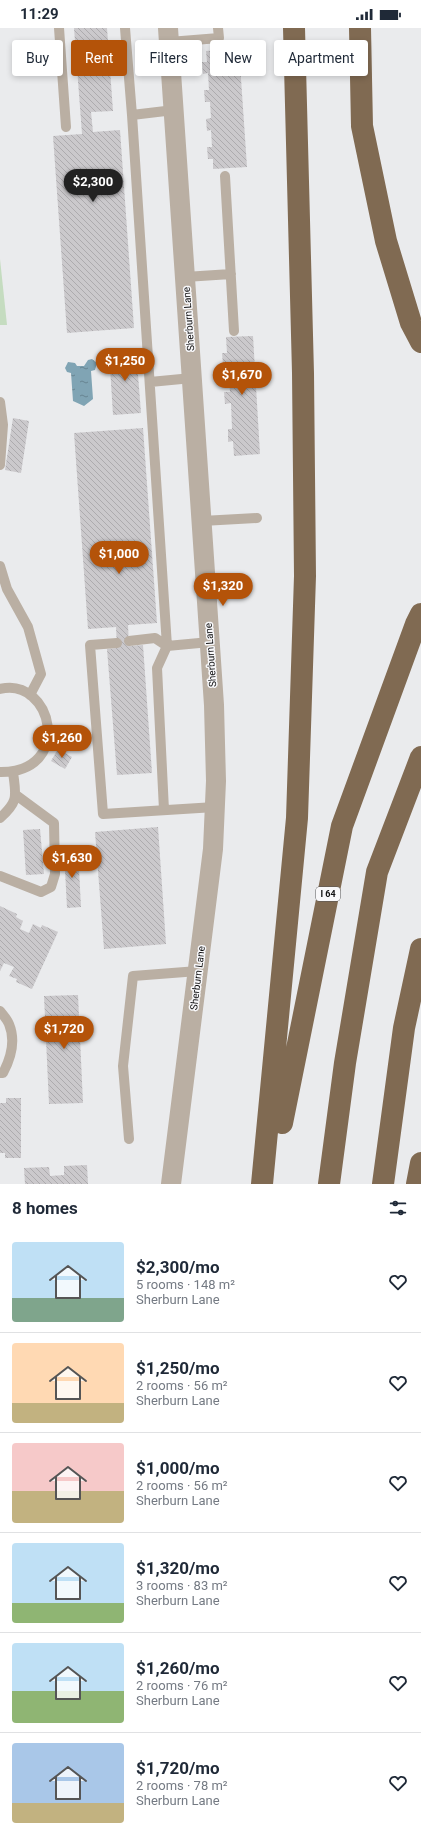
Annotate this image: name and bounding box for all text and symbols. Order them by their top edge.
text: 11:29 [20,5,59,23]
chip: Buy [12,40,63,76]
chip: Rent [71,40,127,76]
chip: Filters [135,40,202,76]
chip: New [210,40,266,76]
chip: Apartment [274,40,368,76]
pin: $2,300 [60,169,126,203]
text: $2,300 [73,174,113,189]
street label: Sherburn Lane [181,287,196,351]
pin: $1,250 [92,348,158,382]
text: $1,250 [105,353,145,368]
pin: $1,670 [209,362,275,396]
text: $1,670 [222,367,262,382]
pin: $1,000 [86,541,152,575]
text: $1,000 [99,546,139,561]
pin: $1,320 [190,573,256,607]
text: $1,320 [203,578,243,593]
street label: Sherburn Lane [203,623,218,687]
pin: $1,260 [29,725,95,759]
text: $1,260 [42,730,82,745]
pin: $1,630 [39,845,105,879]
text: $1,630 [52,850,92,865]
road number: I 64 [316,887,340,901]
street label: Sherburn Lane [188,945,207,1011]
pin: $1,720 [31,1016,97,1050]
text: $1,720 [44,1021,84,1036]
icon: filters [387,1197,409,1219]
text: 8 homes [12,1198,78,1218]
text: $2,300/mo [136,1257,220,1277]
icon: home [44,1258,92,1306]
icon: heart [387,1271,409,1293]
text: 5 rooms · 148 m² [136,1277,235,1292]
text: Sherburn Lane [136,1292,220,1307]
text: $1,250/mo [136,1358,220,1378]
icon: home [44,1359,92,1407]
icon: heart [387,1372,409,1394]
text: 2 rooms · 56 m² [136,1378,228,1393]
text: Sherburn Lane [136,1393,220,1408]
text: $1,000/mo [136,1458,220,1478]
icon: home [44,1459,92,1507]
icon: heart [387,1472,409,1494]
text: 2 rooms · 56 m² [136,1478,228,1493]
text: Sherburn Lane [136,1493,220,1508]
text: $1,320/mo [136,1558,220,1578]
icon: home [44,1559,92,1607]
icon: heart [387,1572,409,1594]
text: 3 rooms · 83 m² [136,1578,228,1593]
text: Sherburn Lane [136,1593,220,1608]
text: $1,260/mo [136,1658,220,1678]
icon: home [44,1659,92,1707]
icon: heart [387,1672,409,1694]
text: 2 rooms · 76 m² [136,1678,228,1693]
text: Sherburn Lane [136,1693,220,1708]
text: $1,720/mo [136,1758,220,1778]
icon: home [44,1759,92,1807]
icon: heart [387,1772,409,1794]
text: 2 rooms · 78 m² [136,1778,228,1793]
text: Sherburn Lane [136,1793,220,1808]

